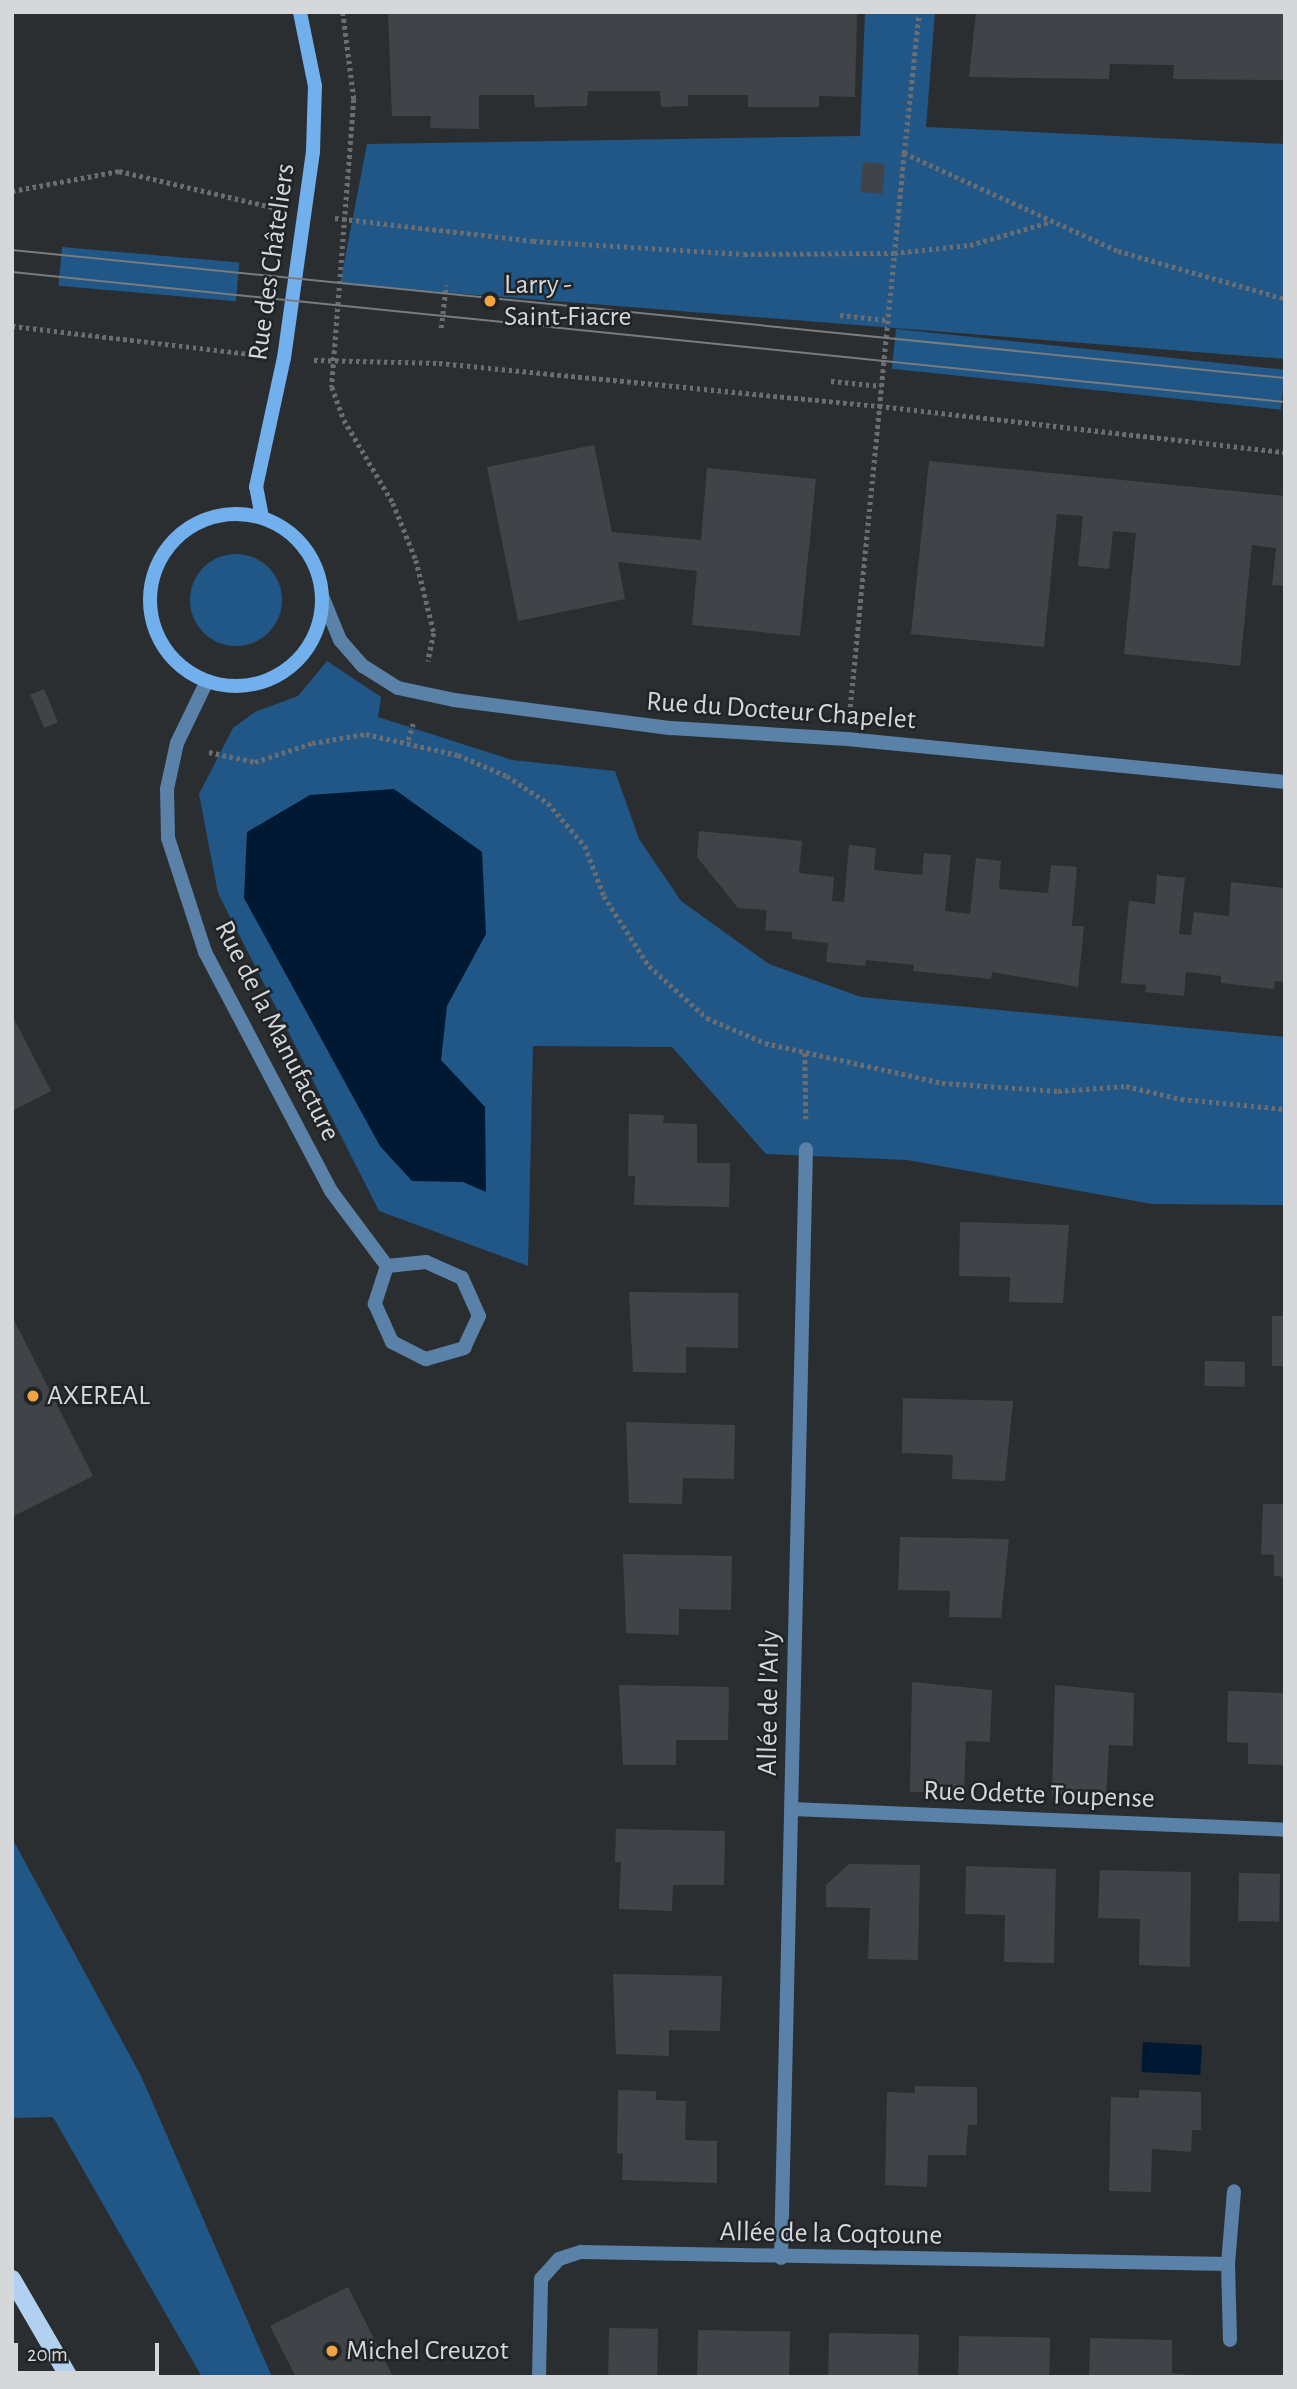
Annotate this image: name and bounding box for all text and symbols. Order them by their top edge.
street label: Rue des Châteliers [242,161,302,363]
place label: Larry - Saint-Fiacre [504,268,631,334]
marker: Larry - Saint-Fiacre [482,293,498,309]
street label: Rue du Docteur Chapelet [645,685,917,737]
street label: Rue de la Manufacture [207,915,347,1147]
place label: AXEREAL [47,1379,150,1413]
marker: AXEREAL [25,1388,41,1404]
street label: Allée de l'Arly [751,1630,787,1776]
street label: Rue Odette Toupense [923,1774,1155,1816]
street label: Allée de la Coqtoune [719,2215,943,2253]
scale bar [18,2330,163,2374]
place label: Michel Creuzot [346,2334,509,2368]
marker: Michel Creuzot [324,2343,340,2359]
text: 20 m [27,2344,68,2365]

